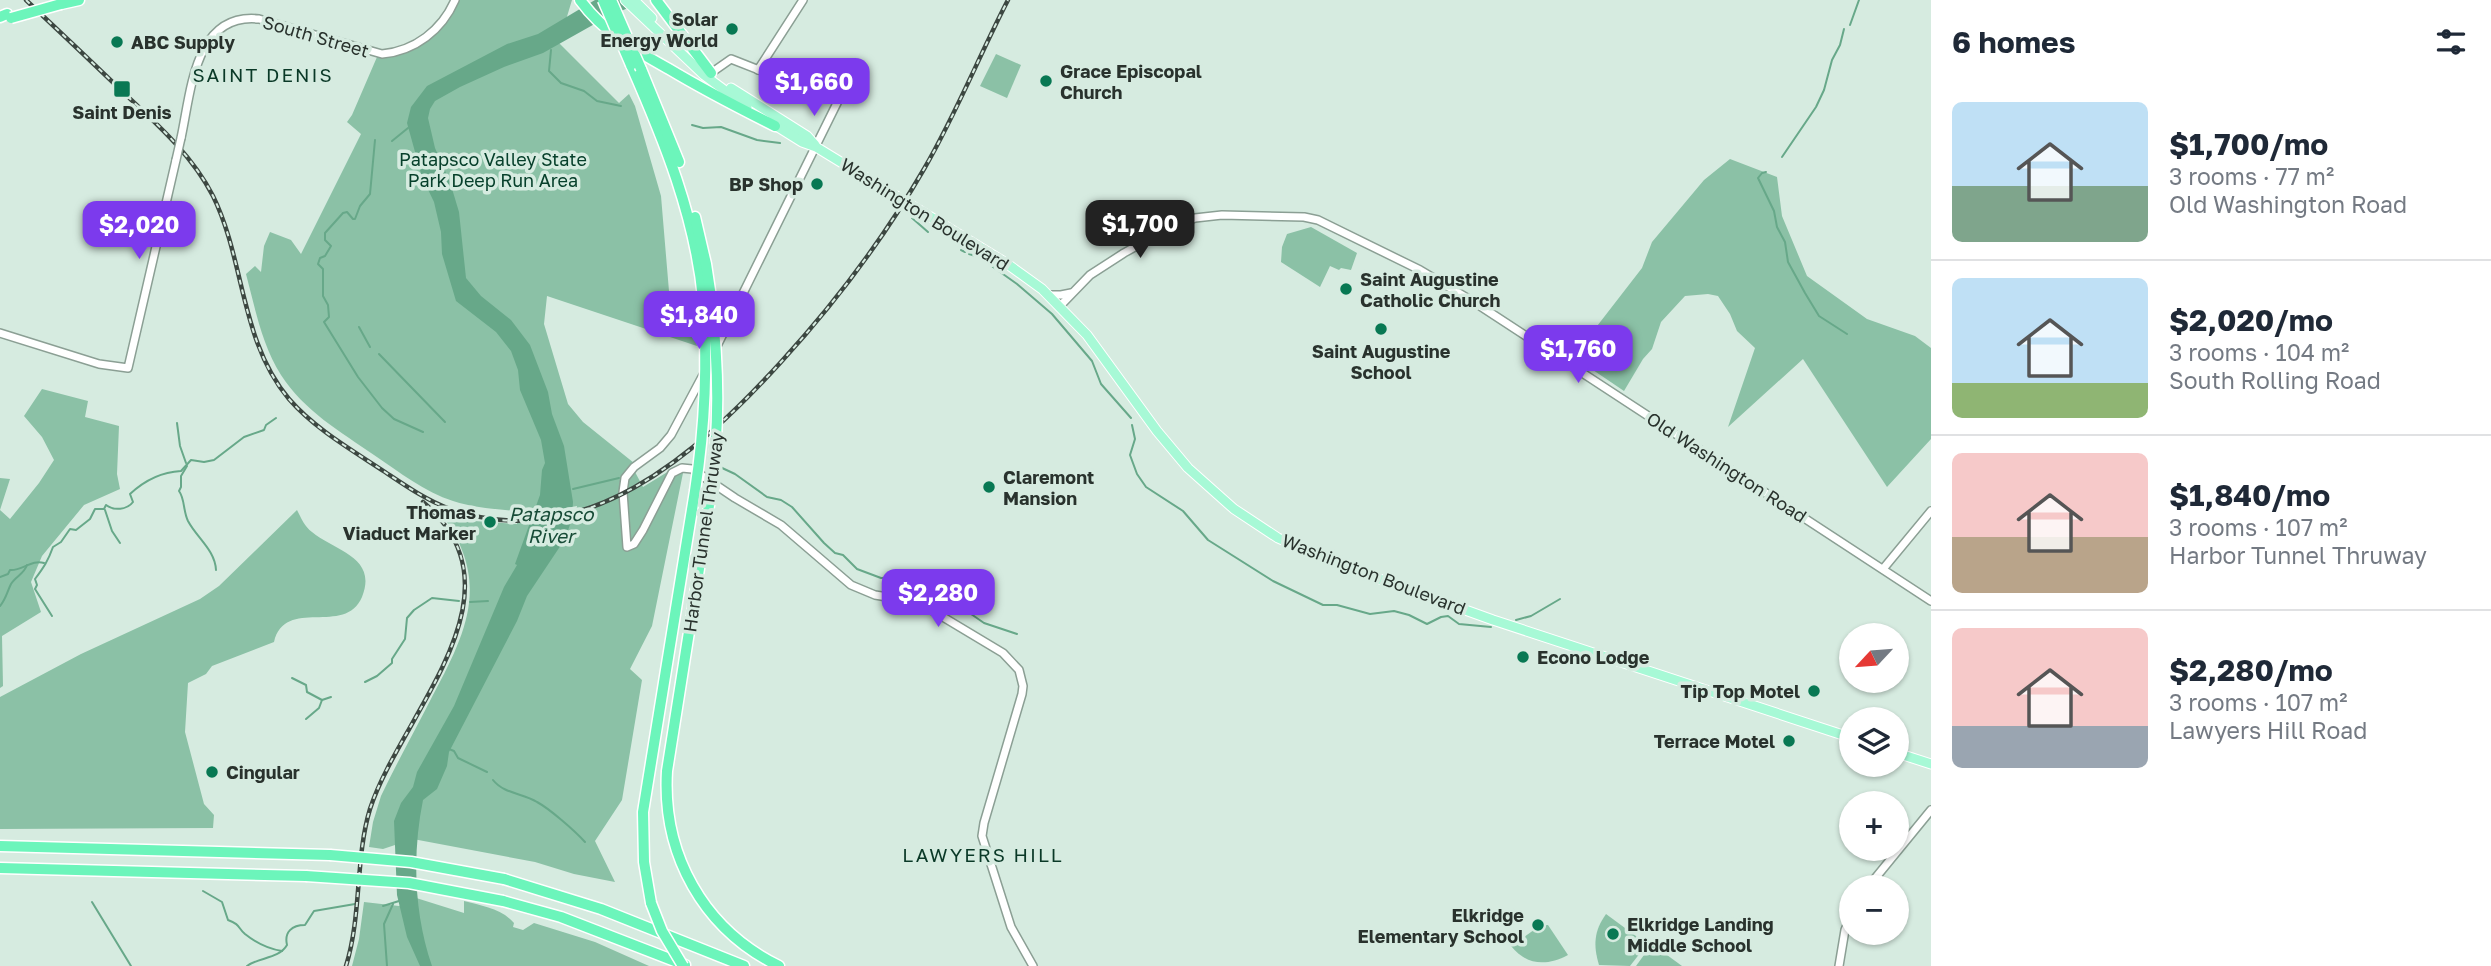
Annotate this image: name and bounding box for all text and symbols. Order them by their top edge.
place label: Solar Energy World [600,8,718,51]
street label: South Street [260,10,372,62]
marker: Solar Energy World [724,21,740,37]
icon: filters [2432,23,2470,61]
text: 6 homes [1952,24,2075,60]
place label: ABC Supply [131,31,235,53]
marker: ABC Supply [109,34,125,50]
pin: $1,660 [757,58,871,118]
place label: Grace Episcopal Church [1060,60,1202,103]
district label: SAINT DENIS [192,63,334,86]
text: $1,660 [775,67,853,95]
marker: Grace Episcopal Church [1038,73,1054,89]
marker: Saint Denis [112,79,132,99]
place label: Saint Denis [72,101,172,123]
text: $1,700/mo [2169,126,2328,162]
icon: home [2008,130,2092,214]
park label: Patapsco Valley State Park Deep Run Area [399,148,587,191]
street label: Washington Boulevard [837,153,1013,275]
text: 3 rooms · 77 m² [2169,162,2334,190]
place label: BP Shop [729,173,803,195]
marker: BP Shop [809,176,825,192]
text: Old Washington Road [2169,190,2407,218]
pin: $1,700 [1083,201,1197,260]
pin: $2,020 [82,202,196,261]
text: $1,700 [1101,209,1179,237]
text: $2,020 [99,210,179,238]
place label: Saint Augustine Catholic Church [1360,268,1500,311]
marker: Saint Augustine Catholic Church [1338,281,1354,297]
pin: $1,840 [642,292,756,351]
text: $1,840 [660,300,738,328]
text: $2,020/mo [2169,302,2333,338]
icon: home [2008,306,2092,390]
marker: Saint Augustine School [1373,321,1389,337]
pin: $1,760 [1521,326,1635,385]
text: $1,760 [1540,334,1616,362]
text: 3 rooms · 104 m² [2169,338,2349,366]
place label: Saint Augustine School [1312,340,1451,383]
text: South Rolling Road [2169,366,2381,394]
street label: Old Washington Road [1643,407,1811,527]
street label: Harbor Tunnel Thruway [678,431,728,633]
place label: Claremont Mansion [1003,466,1094,509]
text: $1,840/mo [2169,477,2330,513]
marker: Claremont Mansion [981,479,997,495]
icon: home [2008,481,2092,565]
place label: Thomas Viaduct Marker [343,501,476,544]
water label: Patapsco River [509,502,595,547]
text: 3 rooms · 107 m² [2169,513,2347,541]
marker: Thomas Viaduct Marker [482,514,498,530]
street label: Washington Boulevard [1279,529,1469,619]
text: Harbor Tunnel Thruway [2169,541,2427,569]
pin: $2,280 [881,570,995,629]
text: $2,280 [898,578,978,606]
north arrow [1839,623,1909,693]
map controls [1839,623,1909,945]
place label: Econo Lodge [1537,646,1650,668]
marker: Econo Lodge [1515,649,1531,665]
text: $2,280/mo [2169,652,2333,688]
icon: home [2008,656,2092,740]
place label: Tip Top Motel [1681,680,1800,702]
marker: Tip Top Motel [1806,683,1822,699]
text: 3 rooms · 107 m² [2169,688,2347,716]
button: layers [1839,707,1909,777]
text: Lawyers Hill Road [2169,716,2367,744]
place label: Terrace Motel [1654,730,1775,752]
marker: Terrace Motel [1781,733,1797,749]
place label: Cingular [226,761,300,783]
marker: Cingular [204,764,220,780]
button: + [1839,791,1909,861]
district label: LAWYERS HILL [902,843,1064,866]
button: − [1839,875,1909,945]
place label: Elkridge Elementary School [1358,904,1524,947]
place label: Elkridge Landing Middle School [1627,913,1774,956]
marker: Elkridge Elementary School [1530,917,1546,933]
marker: Elkridge Landing Middle School [1605,926,1621,942]

